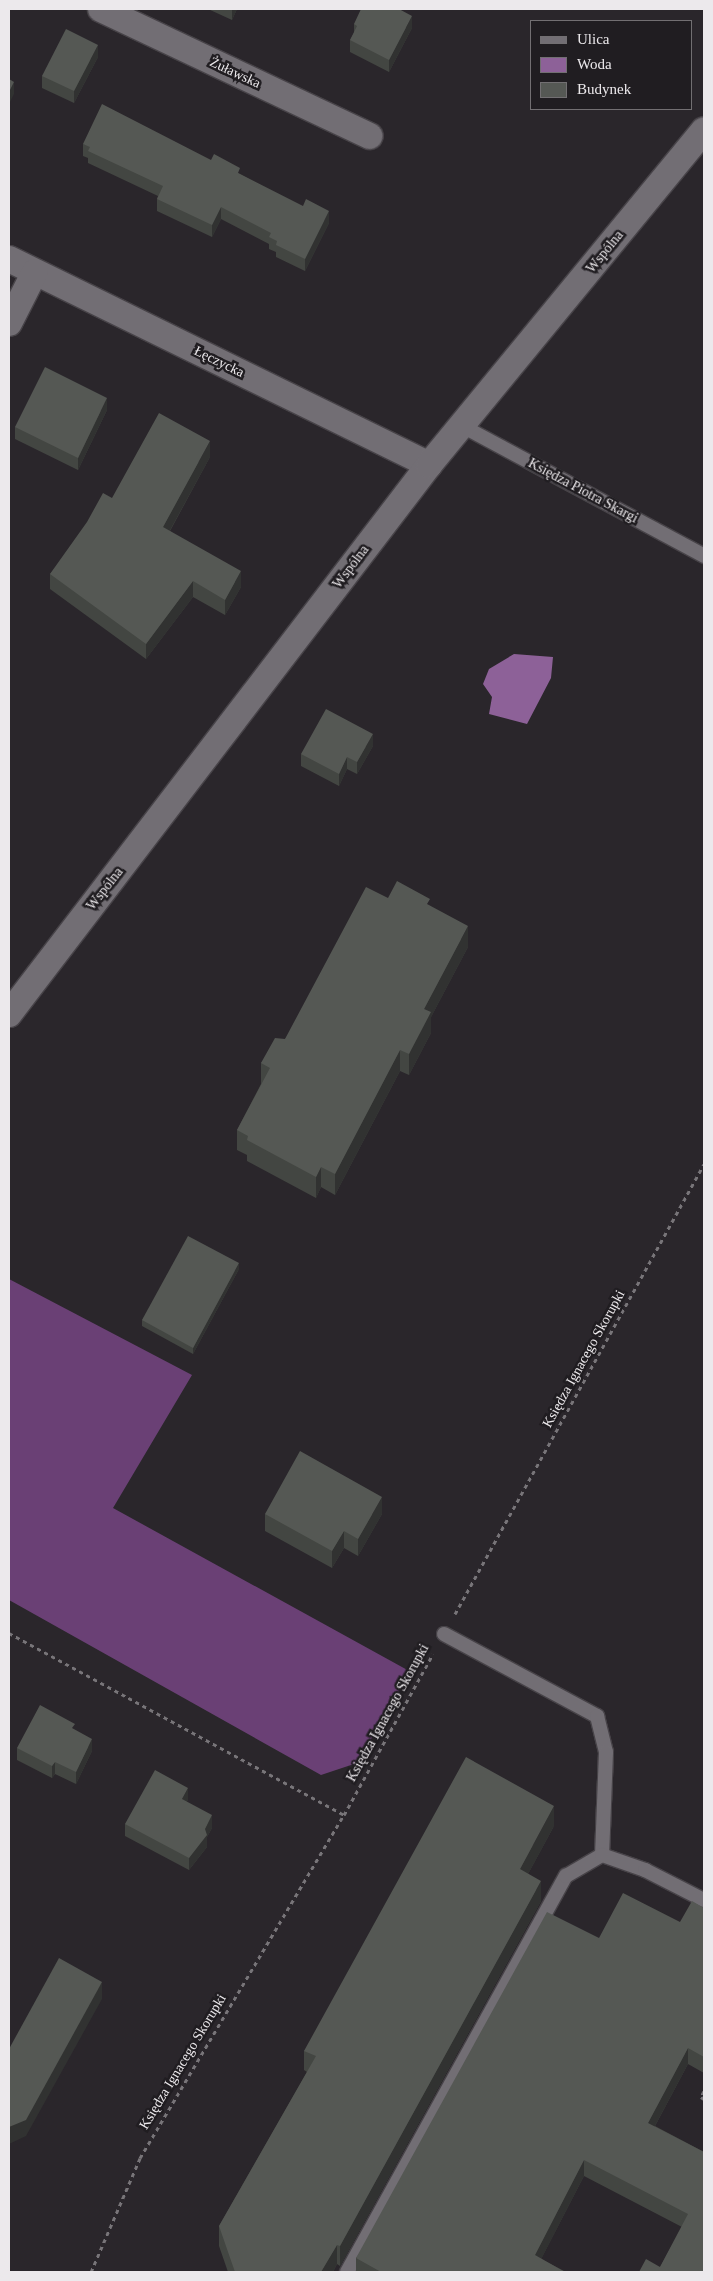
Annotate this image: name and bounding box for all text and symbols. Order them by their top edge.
legend [530,20,693,110]
text: Ulica [577,31,609,47]
street label: Żuławska [207,54,263,92]
text: Woda [577,56,612,72]
text: Budynek [577,81,631,97]
street label: Wspólna [583,227,627,277]
street label: Łęczycka [191,343,247,381]
street label: Księdza Piotra Skargi [525,455,641,527]
street label: Wspólna [329,542,373,592]
street label: Wspólna [83,864,127,914]
street label: Księdza Ignacego Skorupki [539,1287,629,1431]
street label: Księdza Ignacego Skorupki [343,1641,433,1785]
street label: Księdza Ignacego Skorupki [136,1991,230,2133]

